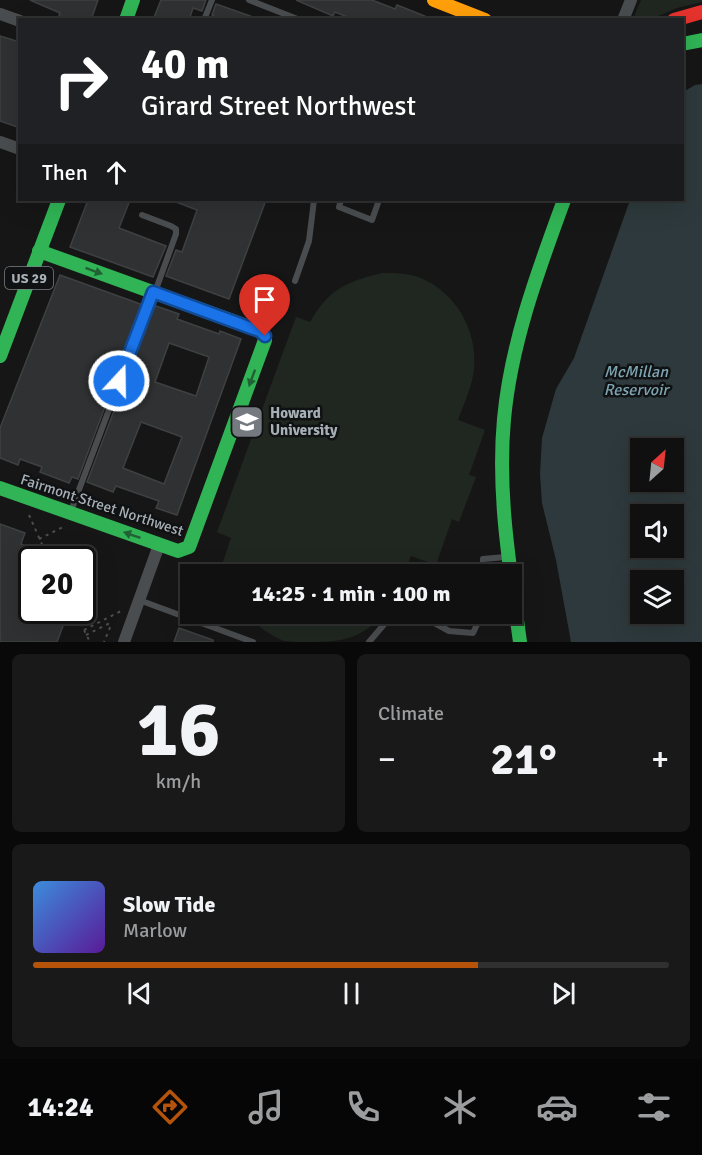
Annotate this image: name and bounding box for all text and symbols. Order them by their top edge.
text: 40 m [141,39,230,90]
icon: right [42,42,120,120]
text: Girard Street Northwest [141,90,416,123]
icon: ahead [100,156,133,189]
text: Then [42,159,88,186]
one-way arrow [86,266,104,276]
road number: US 29 [5,267,53,289]
pin [239,274,290,336]
icon: arrive [248,283,281,316]
position arrow [87,349,151,413]
water label: McMillan Reservoir [604,362,670,400]
one-way arrow [247,369,256,387]
school or university icon: Howard University [229,404,265,440]
place label: Howard University [270,404,338,439]
north arrow [630,438,684,492]
map controls [630,438,684,624]
street label: Fairmont Street Northwest [18,470,186,540]
button: sound [630,504,684,558]
one-way arrow [123,530,141,540]
speed limit sign: 20 [18,546,96,624]
button: layers [630,570,684,624]
text: 14:25 · 1 min · 100 m [251,580,451,607]
text: 16 [136,682,221,778]
text: Climate [378,701,444,726]
text: 21° [490,732,557,787]
text: − [378,739,396,780]
text: + [651,739,669,780]
text: km/h [156,769,201,794]
text: Slow Tide [123,891,215,918]
text: Marlow [123,918,187,943]
icon: previous [123,977,156,1010]
icon: pause [335,977,368,1010]
icon: next [547,977,580,1010]
icon: directions [149,1086,191,1128]
icon: music [245,1086,287,1128]
icon: phone [342,1086,384,1128]
icon: climate [439,1086,481,1128]
icon: car [536,1086,578,1128]
icon: filters [633,1086,675,1128]
text: 14:24 [27,1091,94,1124]

